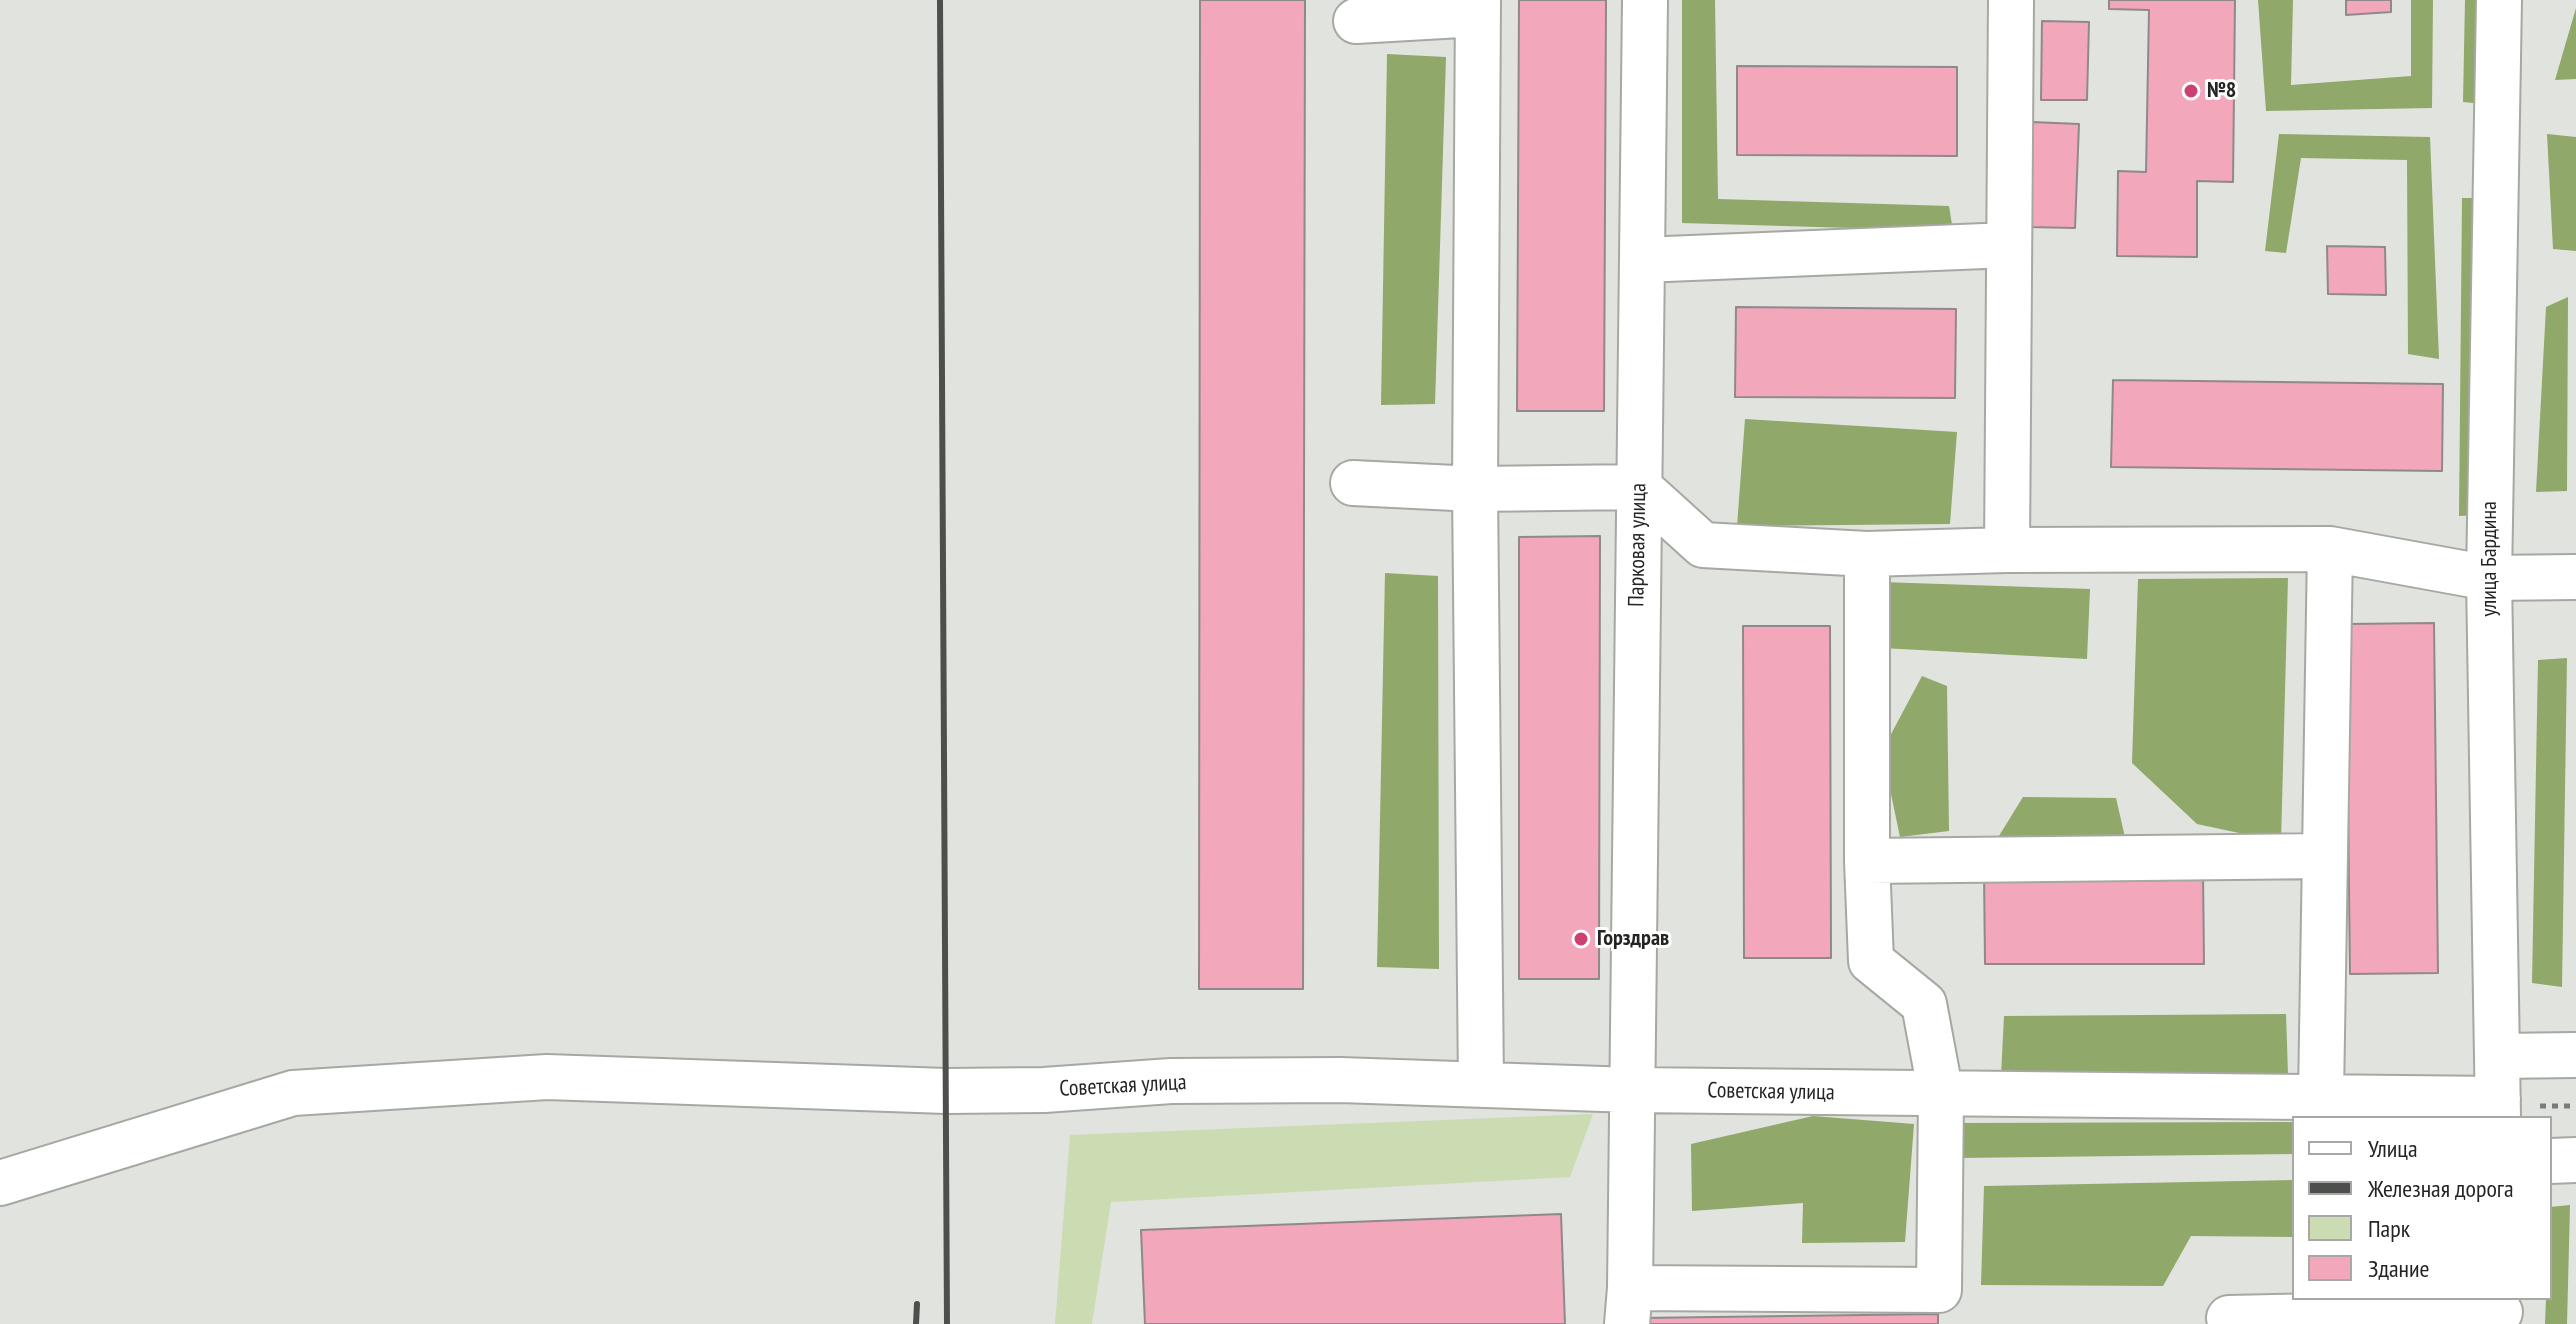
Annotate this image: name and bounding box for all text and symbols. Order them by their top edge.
place label: №8 [2207,78,2236,104]
marker: №8 [2182,82,2200,100]
street label: Парковая улица [1624,483,1652,607]
street label: улица Бардина [2477,501,2503,617]
place label: Горздрав [1597,926,1669,952]
marker: Горздрав [1572,930,1590,948]
street label: Советская улица [1059,1069,1187,1103]
street label: Советская улица [1707,1078,1835,1106]
legend [2292,1116,2552,1300]
text: Улица [2368,1133,2418,1164]
text: Железная дорога [2368,1173,2514,1204]
text: Парк [2368,1213,2410,1244]
text: Здание [2368,1253,2429,1284]

